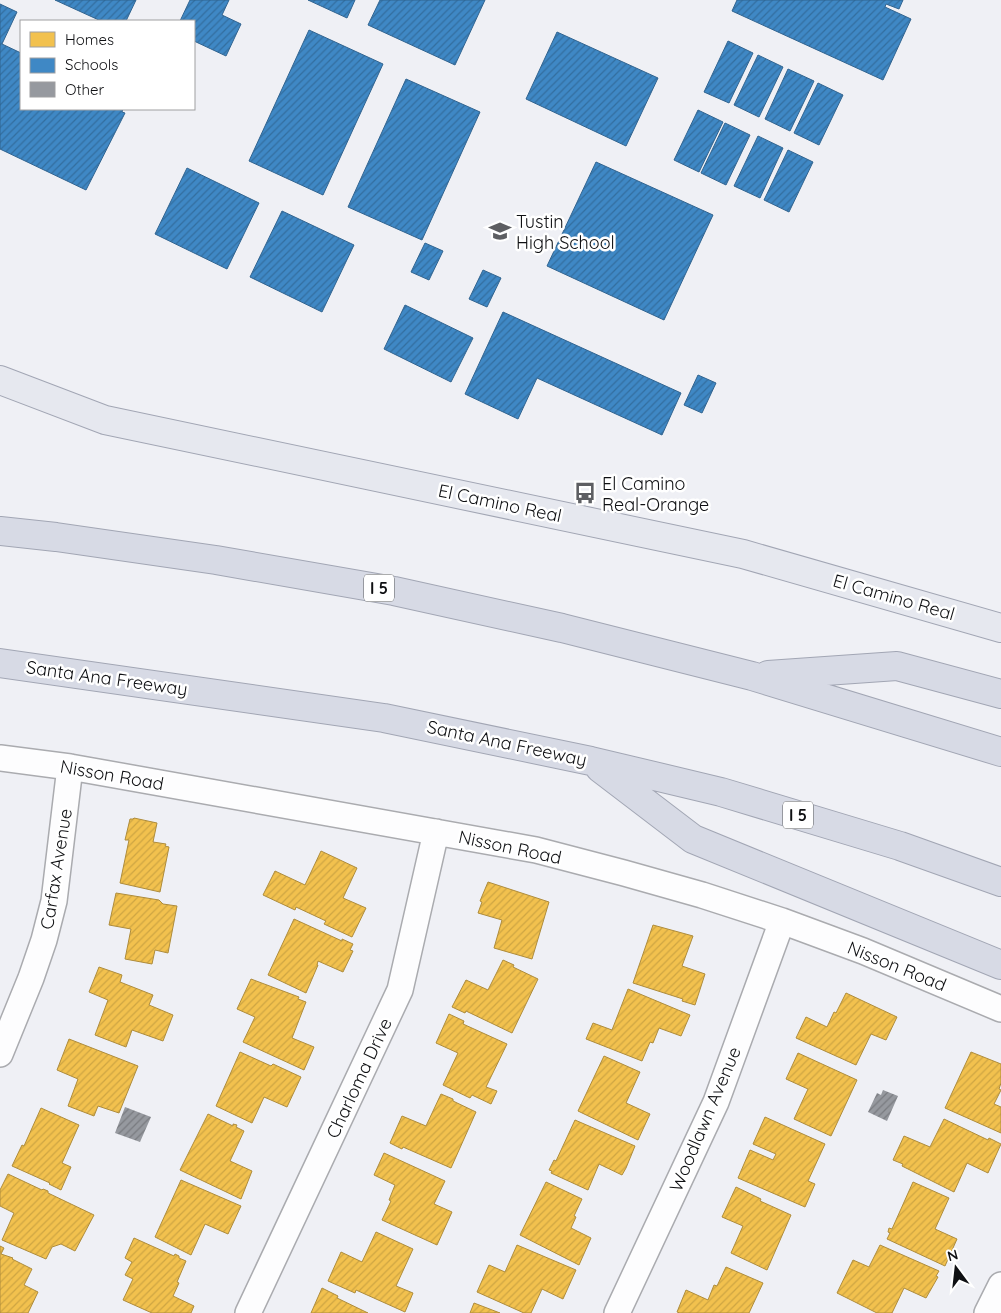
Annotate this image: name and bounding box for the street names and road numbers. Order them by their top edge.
street label: El Camino Real [436,479,564,527]
street label: El Camino Real [830,569,958,625]
road number: I 5 [364,574,394,602]
street label: Santa Ana Freeway [25,655,189,701]
street label: Santa Ana Freeway [425,715,589,771]
street label: Nisson Road [58,755,166,795]
road number: I 5 [783,802,813,828]
street label: Carfax Avenue [35,807,77,931]
street label: Nisson Road [456,825,564,869]
street label: Nisson Road [844,936,950,996]
street label: Charloma Drive [321,1014,397,1142]
street label: Woodlawn Avenue [664,1043,746,1195]

